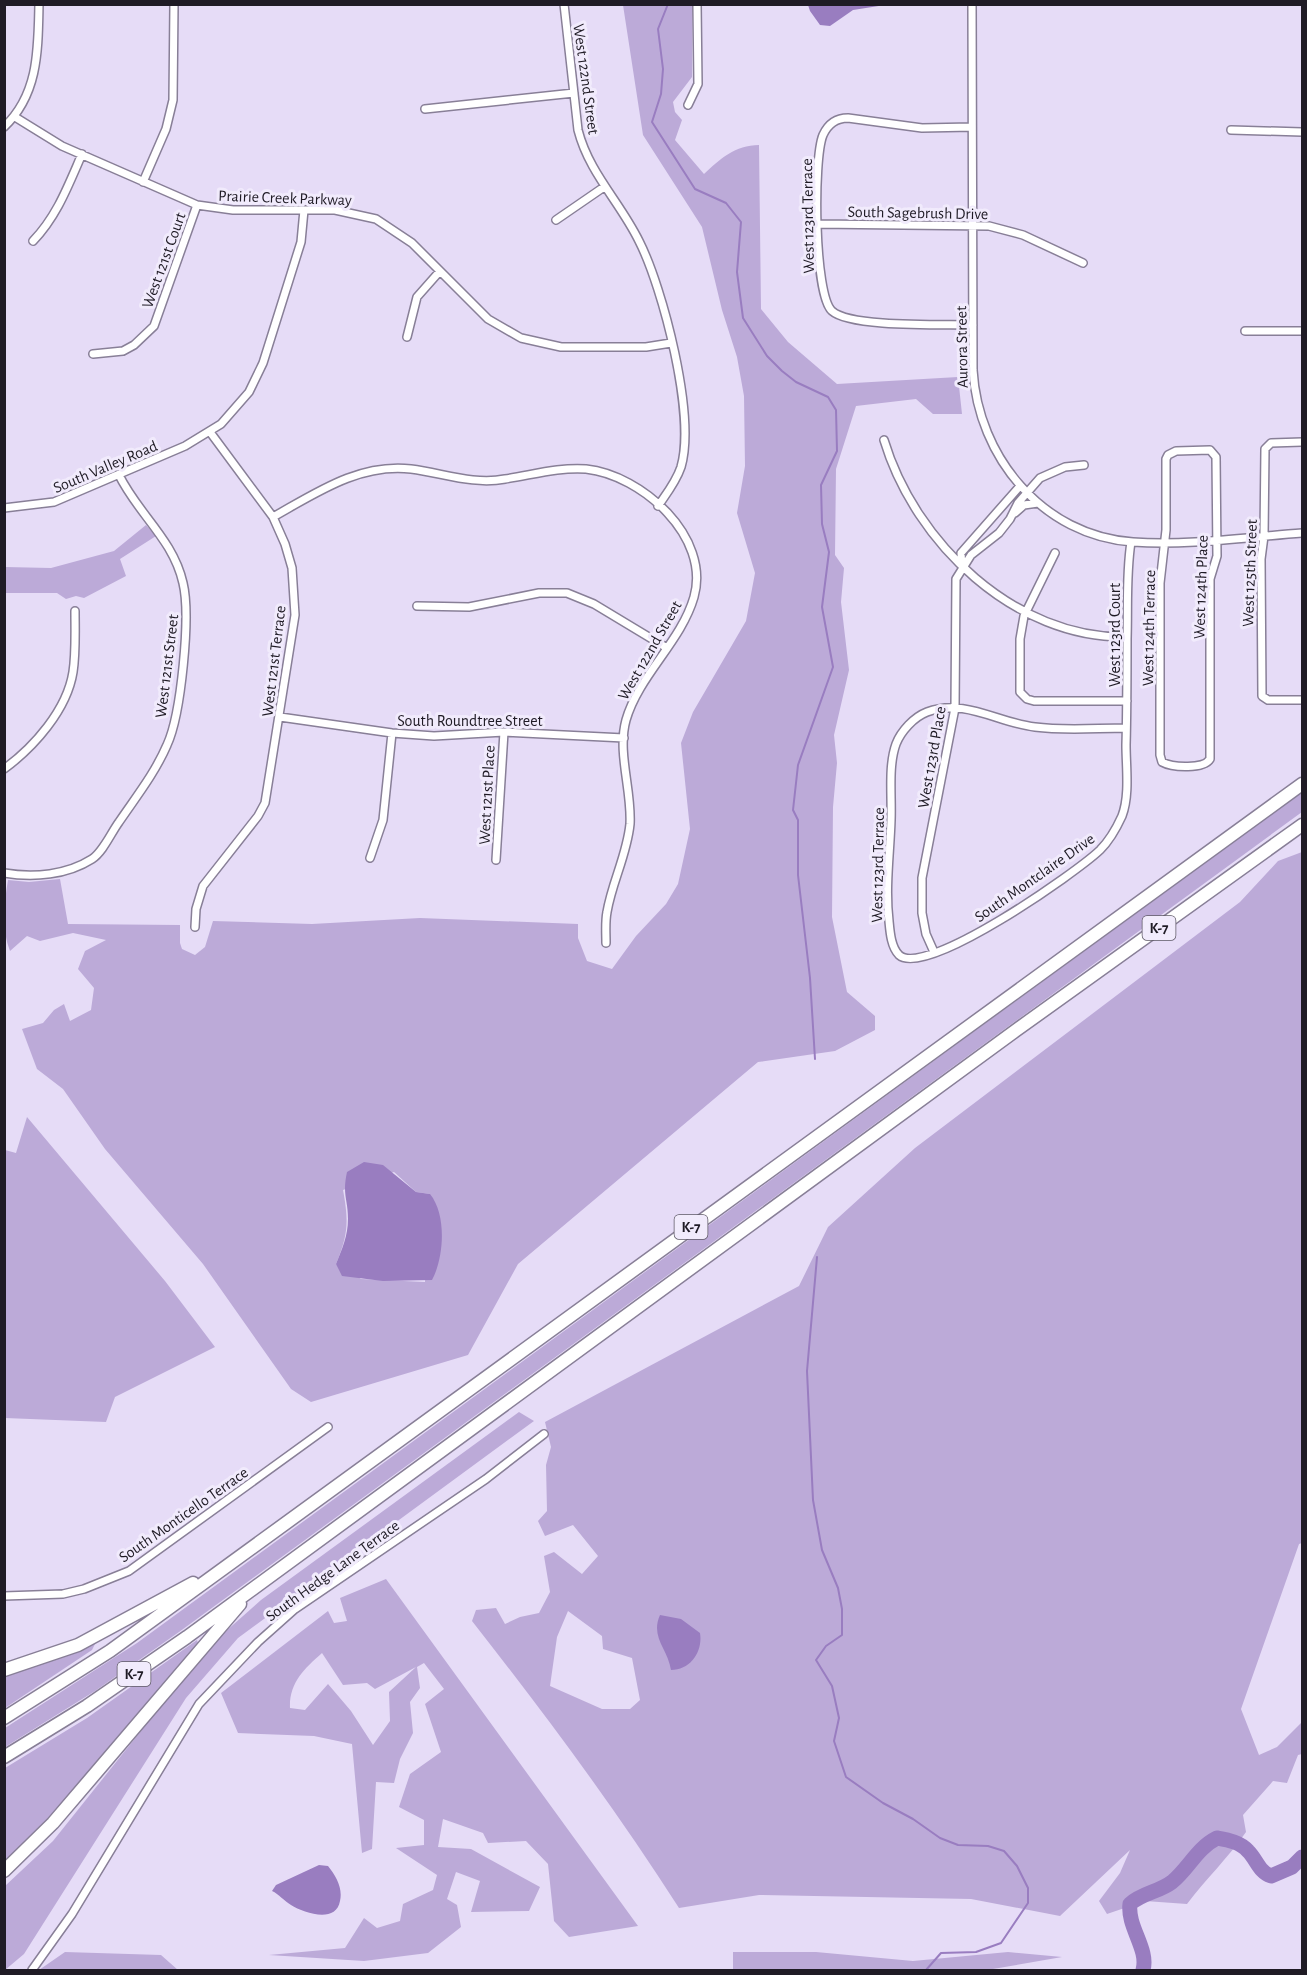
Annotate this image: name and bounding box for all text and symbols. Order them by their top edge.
street label: West 122nd Street [570,23,602,135]
street label: West 123rd Terrace [799,158,817,274]
street label: Prairie Creek Parkway [218,188,352,209]
street label: South Sagebrush Drive [848,204,988,222]
street label: West 121st Court [139,210,189,310]
street label: Aurora Street [953,306,971,388]
street label: South Valley Road [51,438,160,497]
street label: West 125th Street [1240,519,1260,627]
street label: West 124th Place [1191,535,1211,639]
street label: West 124th Terrace [1140,570,1158,686]
street label: West 123rd Court [1107,583,1123,687]
street label: West 122nd Street [615,598,685,703]
street label: West 121st Terrace [259,605,289,718]
street label: West 121st Street [153,613,181,719]
street label: West 123rd Place [915,705,949,809]
street label: South Roundtree Street [397,713,543,729]
street label: West 121st Place [476,745,498,845]
street label: West 123rd Terrace [869,807,887,923]
street label: South Montclaire Drive [972,830,1097,925]
road number: K-7 [1142,916,1176,940]
road number: K-7 [674,1215,708,1239]
street label: South Monticello Terrace [116,1464,251,1565]
street label: South Hedge Lane Terrace [263,1517,402,1625]
road number: K-7 [118,1662,150,1686]

